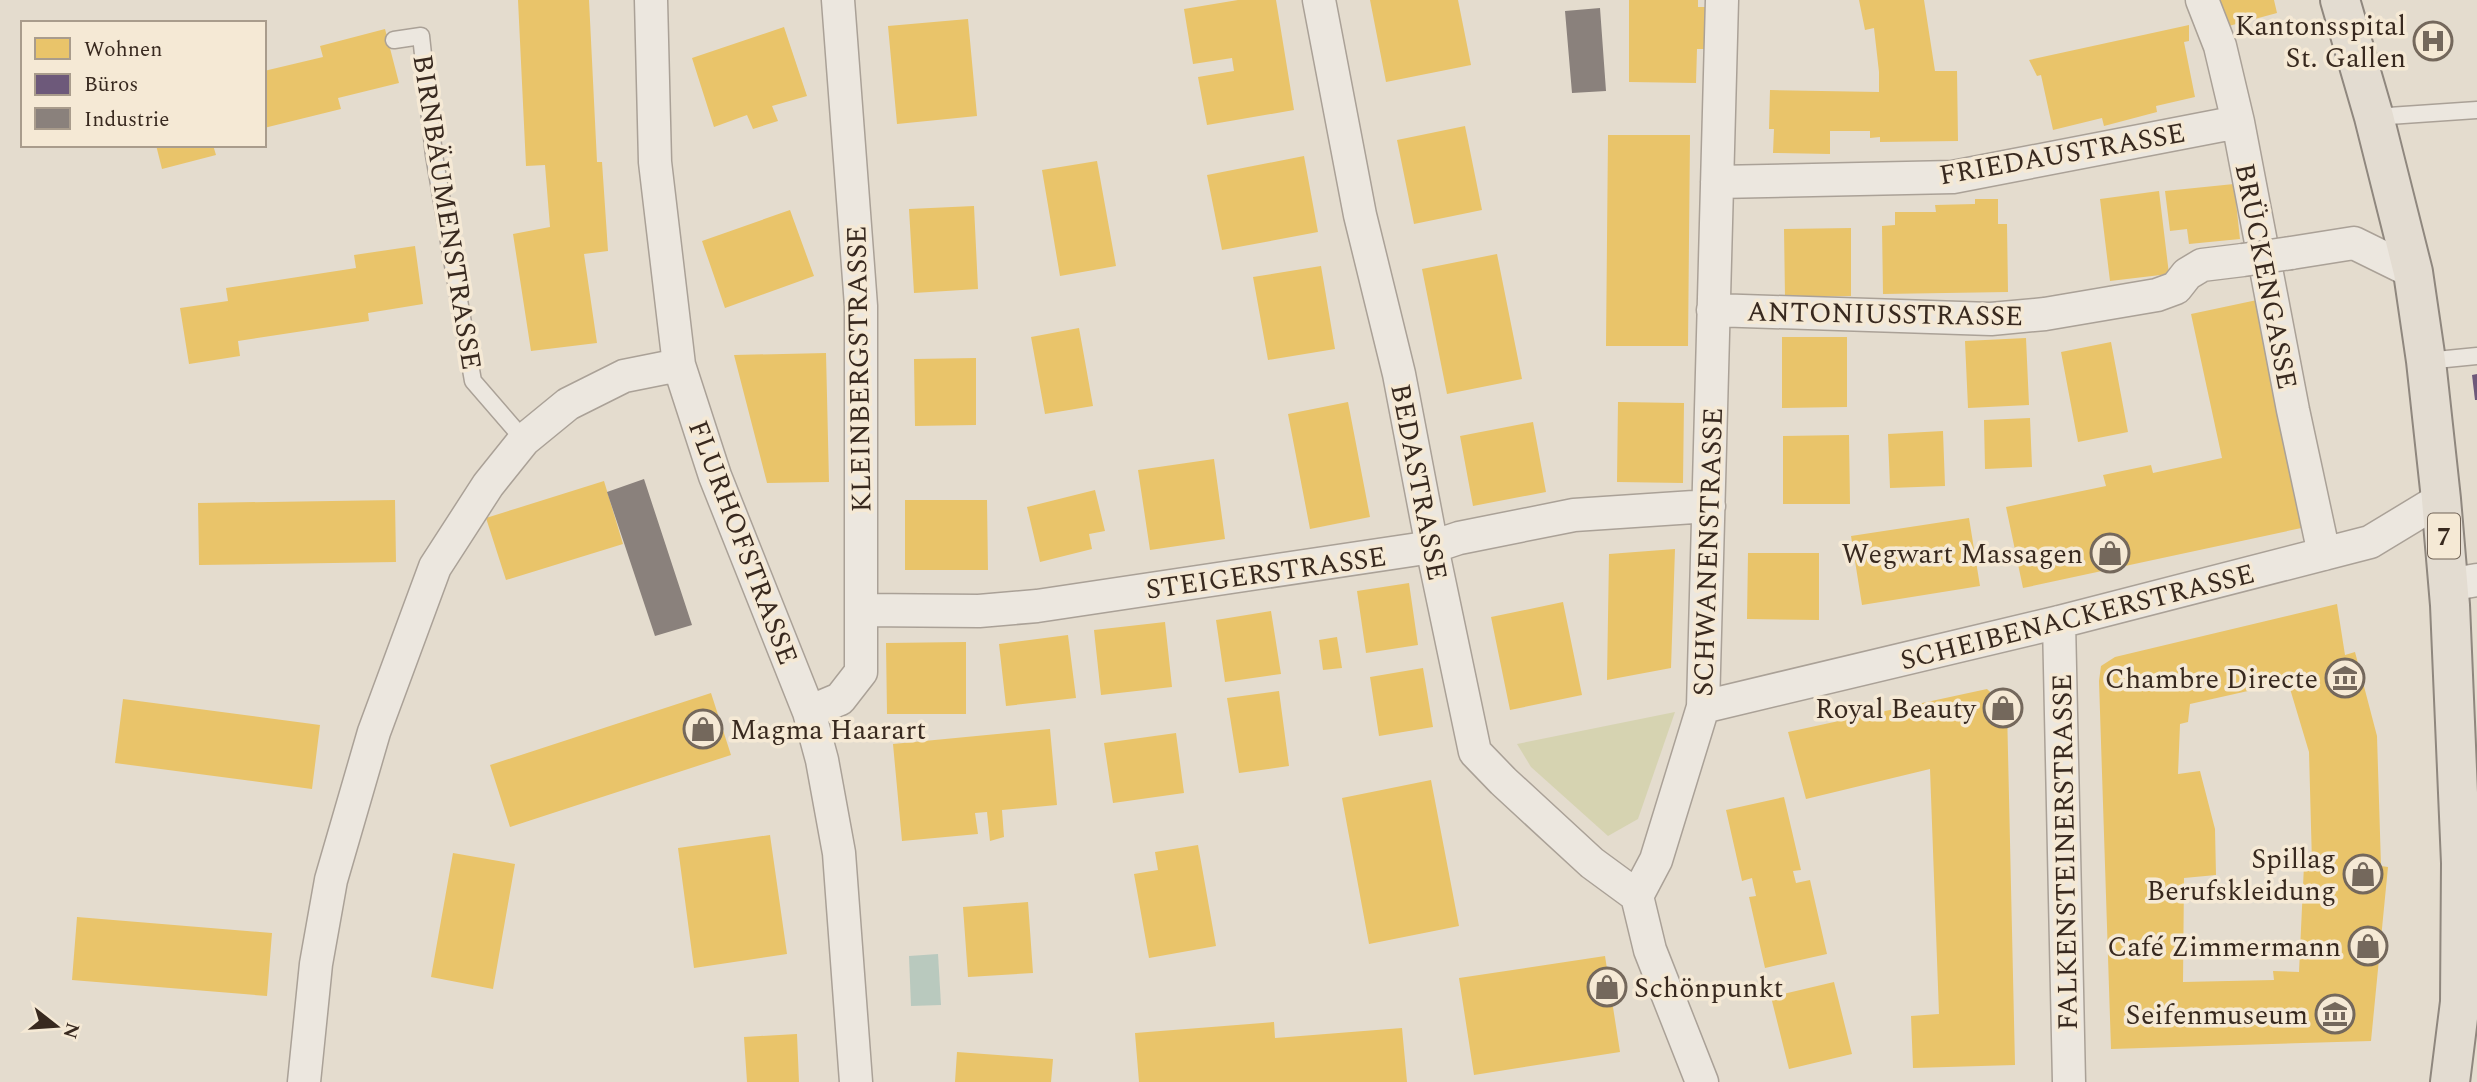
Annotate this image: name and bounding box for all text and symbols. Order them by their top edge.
place label: Kantonsspital St. Gallen [2235,5,2406,80]
hospital icon: Kantonsspital St. Gallen [2412,20,2454,62]
legend [21,21,266,147]
text: Wohnen [84,34,162,66]
street label: BIRNBÄUMENSTRASSE [400,51,493,373]
text: Büros [84,69,138,101]
text: Industrie [84,104,170,136]
street label: FRIEDAUSTRASSE [1936,112,2189,197]
street label: BRÜCKENGASSE [2223,159,2309,393]
street label: KLEINBERGSTRASSE [836,225,883,513]
street label: ANTONIUSSTRASSE [1746,291,2024,338]
street label: BEDASTRASSE [1378,380,1459,584]
street label: SCHWANENSTRASSE [1682,407,1735,697]
street label: FLURHOFSTRASSE [676,414,809,671]
road number: 7 [2428,514,2460,558]
shop icon: Wegwart Massagen [2089,532,2131,574]
place label: Wegwart Massagen [1842,533,2083,576]
street label: STEIGERSTRASSE [1143,535,1389,612]
street label: SCHEIBENACKERSTRASSE [1896,553,2259,682]
museum icon: Chambre Directe [2324,657,2366,699]
place label: Chambre Directe [2105,658,2318,701]
street label: FALKENSTEINERSTRASSE [2041,673,2090,1031]
shop icon: Royal Beauty [1982,687,2024,729]
place label: Royal Beauty [1815,688,1978,731]
shop icon: Magma Haarart [682,708,724,750]
place label: Magma Haarart [730,709,926,752]
place label: Spillag Berufskleidung [2147,838,2336,913]
shop icon: Spillag Berufskleidung [2342,853,2384,895]
shop icon: Café Zimmermann [2347,925,2389,967]
place label: Café Zimmermann [2107,926,2341,969]
shop icon: Schönpunkt [1586,966,1628,1008]
place label: Schönpunkt [1634,967,1783,1010]
north arrow [21,991,91,1061]
museum icon: Seifenmuseum [2314,993,2356,1035]
place label: Seifenmuseum [2126,994,2308,1037]
text: N [55,1019,87,1042]

